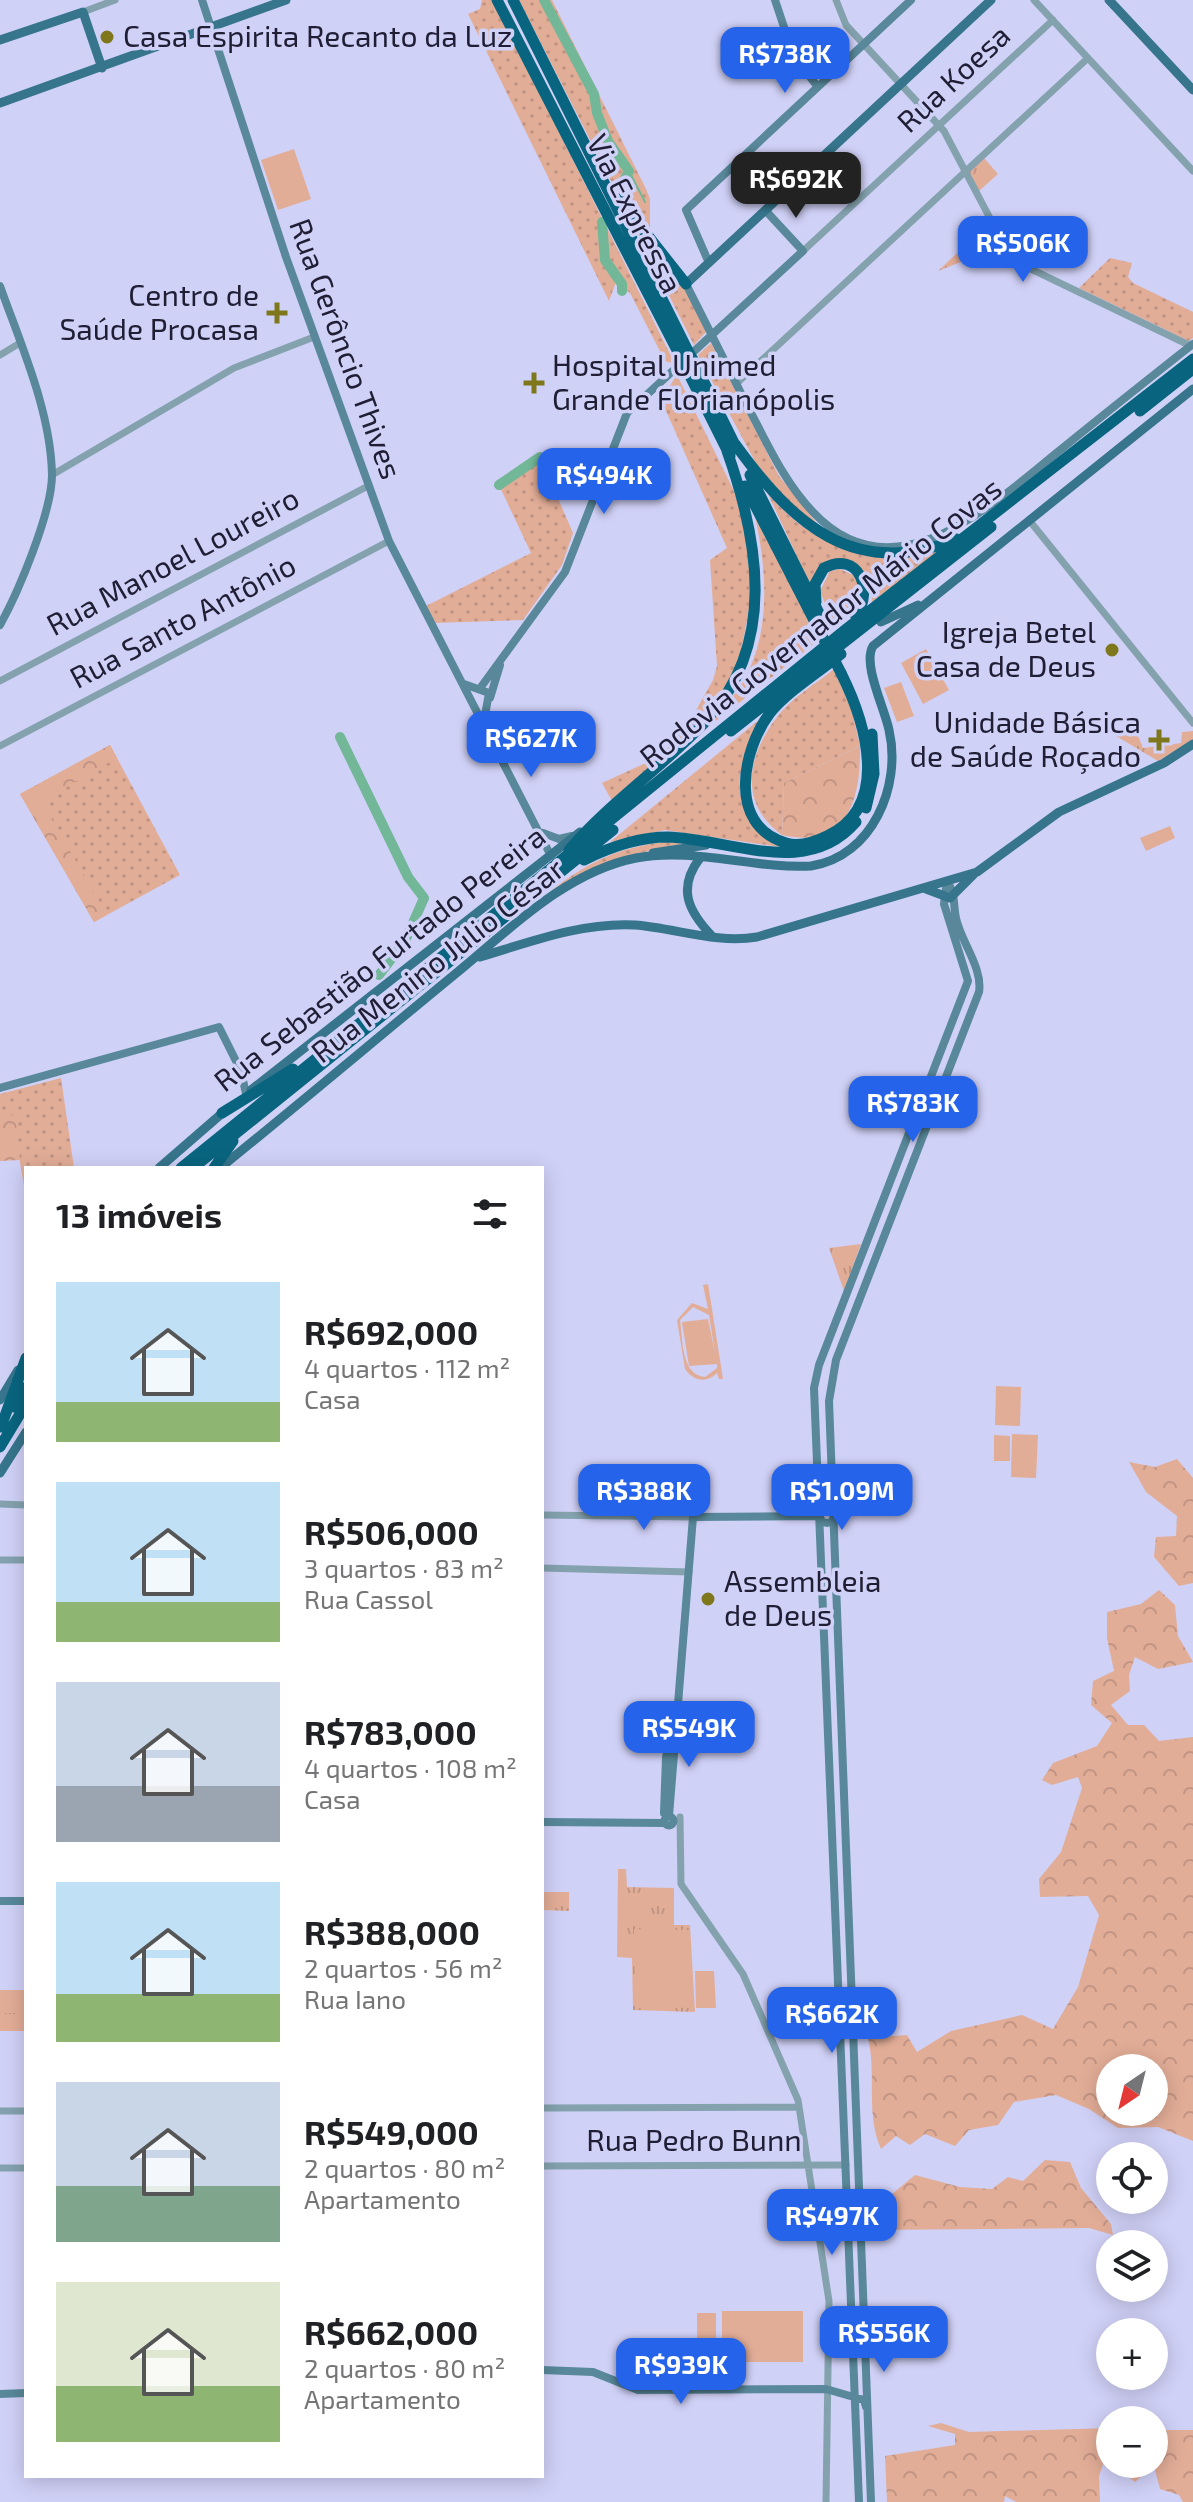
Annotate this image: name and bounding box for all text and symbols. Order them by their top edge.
street label: Rua Koesa [889,16,1016,139]
place label: Casa Espirita Recanto da Luz [123,17,512,53]
pin: R$738K [720,27,850,95]
marker: Casa Espirita Recanto da Luz [98,28,116,46]
text: R$738K [738,37,832,68]
street label: Via Expressa [580,128,691,299]
pin: R$692K [731,152,861,220]
text: R$692K [749,162,843,193]
street label: Rua Gerôncio Thives [283,213,411,483]
pin: R$506K [958,216,1088,284]
text: R$506K [976,226,1070,257]
place label: Centro de Saúde Procasa [59,276,259,346]
marker: Centro de Saúde Procasa [266,302,288,324]
place label: Hospital Unimed Grande Florianópolis [552,346,835,416]
marker: Hospital Unimed Grande Florianópolis [523,372,545,394]
pin: R$494K [539,448,669,516]
text: R$494K [556,458,652,489]
street label: Rodovia Governador Mário Covas [632,469,1008,774]
street label: Rua Manoel Loureiro [40,479,304,642]
street label: Rua Santo Antônio [63,546,301,695]
place label: Igreja Betel Casa de Deus [916,613,1096,683]
marker: Igreja Betel Casa de Deus [1103,641,1121,659]
place label: Unidade Básica de Saúde Roçado [910,703,1141,774]
pin: R$627K [466,711,596,779]
text: R$627K [485,721,577,752]
marker: Unidade Básica de Saúde Roçado [1148,729,1170,751]
street label: Rua Sebastião Furtado Pereira [206,817,552,1098]
street label: Rua Menino Júlio César [303,850,570,1069]
pin: R$783K [848,1076,978,1144]
text: R$783K [866,1086,960,1117]
icon: filters [468,1192,512,1236]
text: 13 imóveis [56,1194,222,1235]
text: R$692,000 [304,1311,478,1352]
icon: home [120,1314,216,1410]
text: 4 quartos · 112 m² [304,1352,510,1383]
text: Casa [304,1383,361,1414]
pin: R$388K [579,1464,709,1532]
pin: R$1.09M [768,1464,916,1532]
text: R$388K [596,1474,692,1505]
text: R$1.09M [789,1474,895,1505]
text: R$506,000 [304,1511,479,1552]
icon: home [120,1514,216,1610]
text: 3 quartos · 83 m² [304,1552,504,1583]
place label: Assembleia de Deus [724,1562,882,1632]
text: Rua Cassol [304,1583,433,1614]
marker: Assembleia de Deus [699,1590,717,1608]
pin: R$549K [624,1701,754,1769]
text: R$783,000 [304,1711,477,1752]
text: R$549K [642,1711,736,1742]
icon: home [120,1714,216,1810]
text: 4 quartos · 108 m² [304,1752,517,1783]
text: Casa [304,1783,361,1814]
text: R$388,000 [304,1911,480,1952]
icon: home [120,1914,216,2010]
text: 2 quartos · 56 m² [304,1952,503,1983]
text: Rua Iano [304,1983,406,2014]
pin: R$662K [767,1987,897,2055]
text: R$662K [785,1997,879,2028]
north arrow [1096,2054,1168,2126]
map controls [1096,2054,1168,2478]
text: R$549,000 [304,2111,479,2152]
icon: home [120,2114,216,2210]
street label: Rua Pedro Bunn [586,2121,802,2157]
button: locate [1096,2142,1168,2214]
text: 2 quartos · 80 m² [304,2152,505,2183]
text: Apartamento [304,2183,461,2214]
pin: R$497K [767,2189,897,2257]
text: R$497K [785,2199,879,2230]
button: layers [1096,2230,1168,2302]
pin: R$556K [819,2306,949,2374]
text: R$662,000 [304,2311,478,2352]
icon: home [120,2314,216,2410]
text: R$556K [838,2316,930,2347]
button: + [1096,2318,1168,2390]
pin: R$939K [616,2338,746,2406]
text: R$939K [634,2348,728,2379]
text: 2 quartos · 80 m² [304,2352,505,2383]
text: Apartamento [304,2383,461,2414]
button: − [1096,2406,1168,2478]

